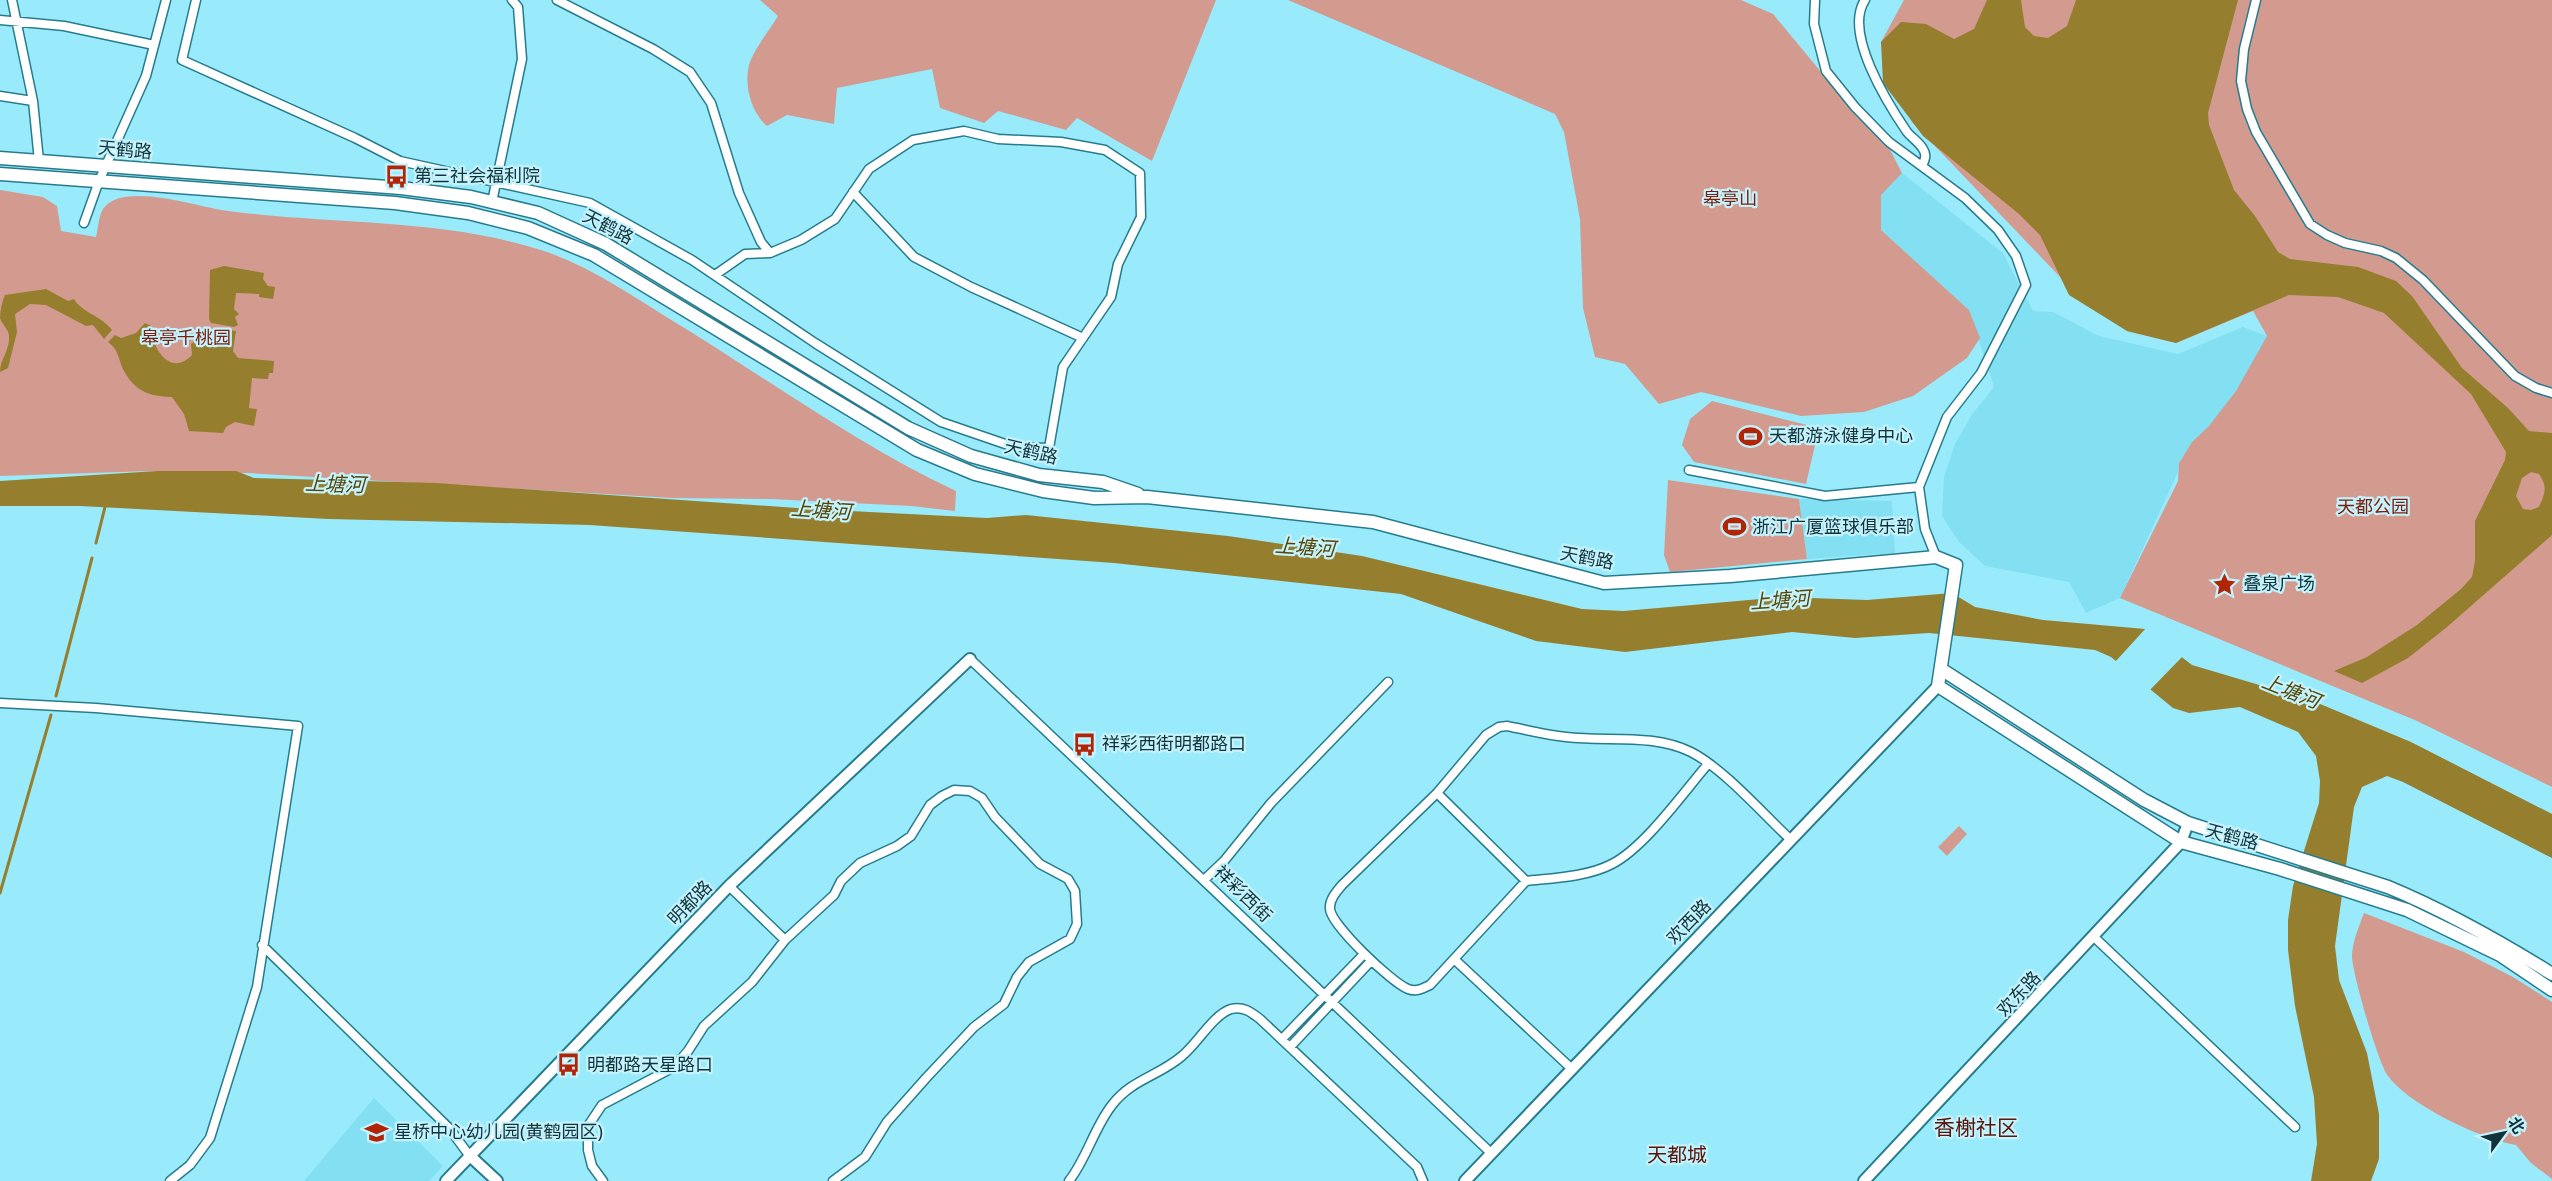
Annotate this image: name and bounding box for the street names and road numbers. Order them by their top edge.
street label: 天鹤路 [97,135,153,163]
street label: 天鹤路 [579,203,638,249]
street label: 天鹤路 [1002,433,1060,469]
street label: 天鹤路 [1558,540,1616,574]
street label: 天鹤路 [2203,817,2261,855]
street label: 祥彩西街 [1209,860,1278,927]
street label: 明都路 [662,875,717,930]
street label: 欢西路 [1661,894,1716,949]
street label: 欢东路 [1991,965,2045,1021]

